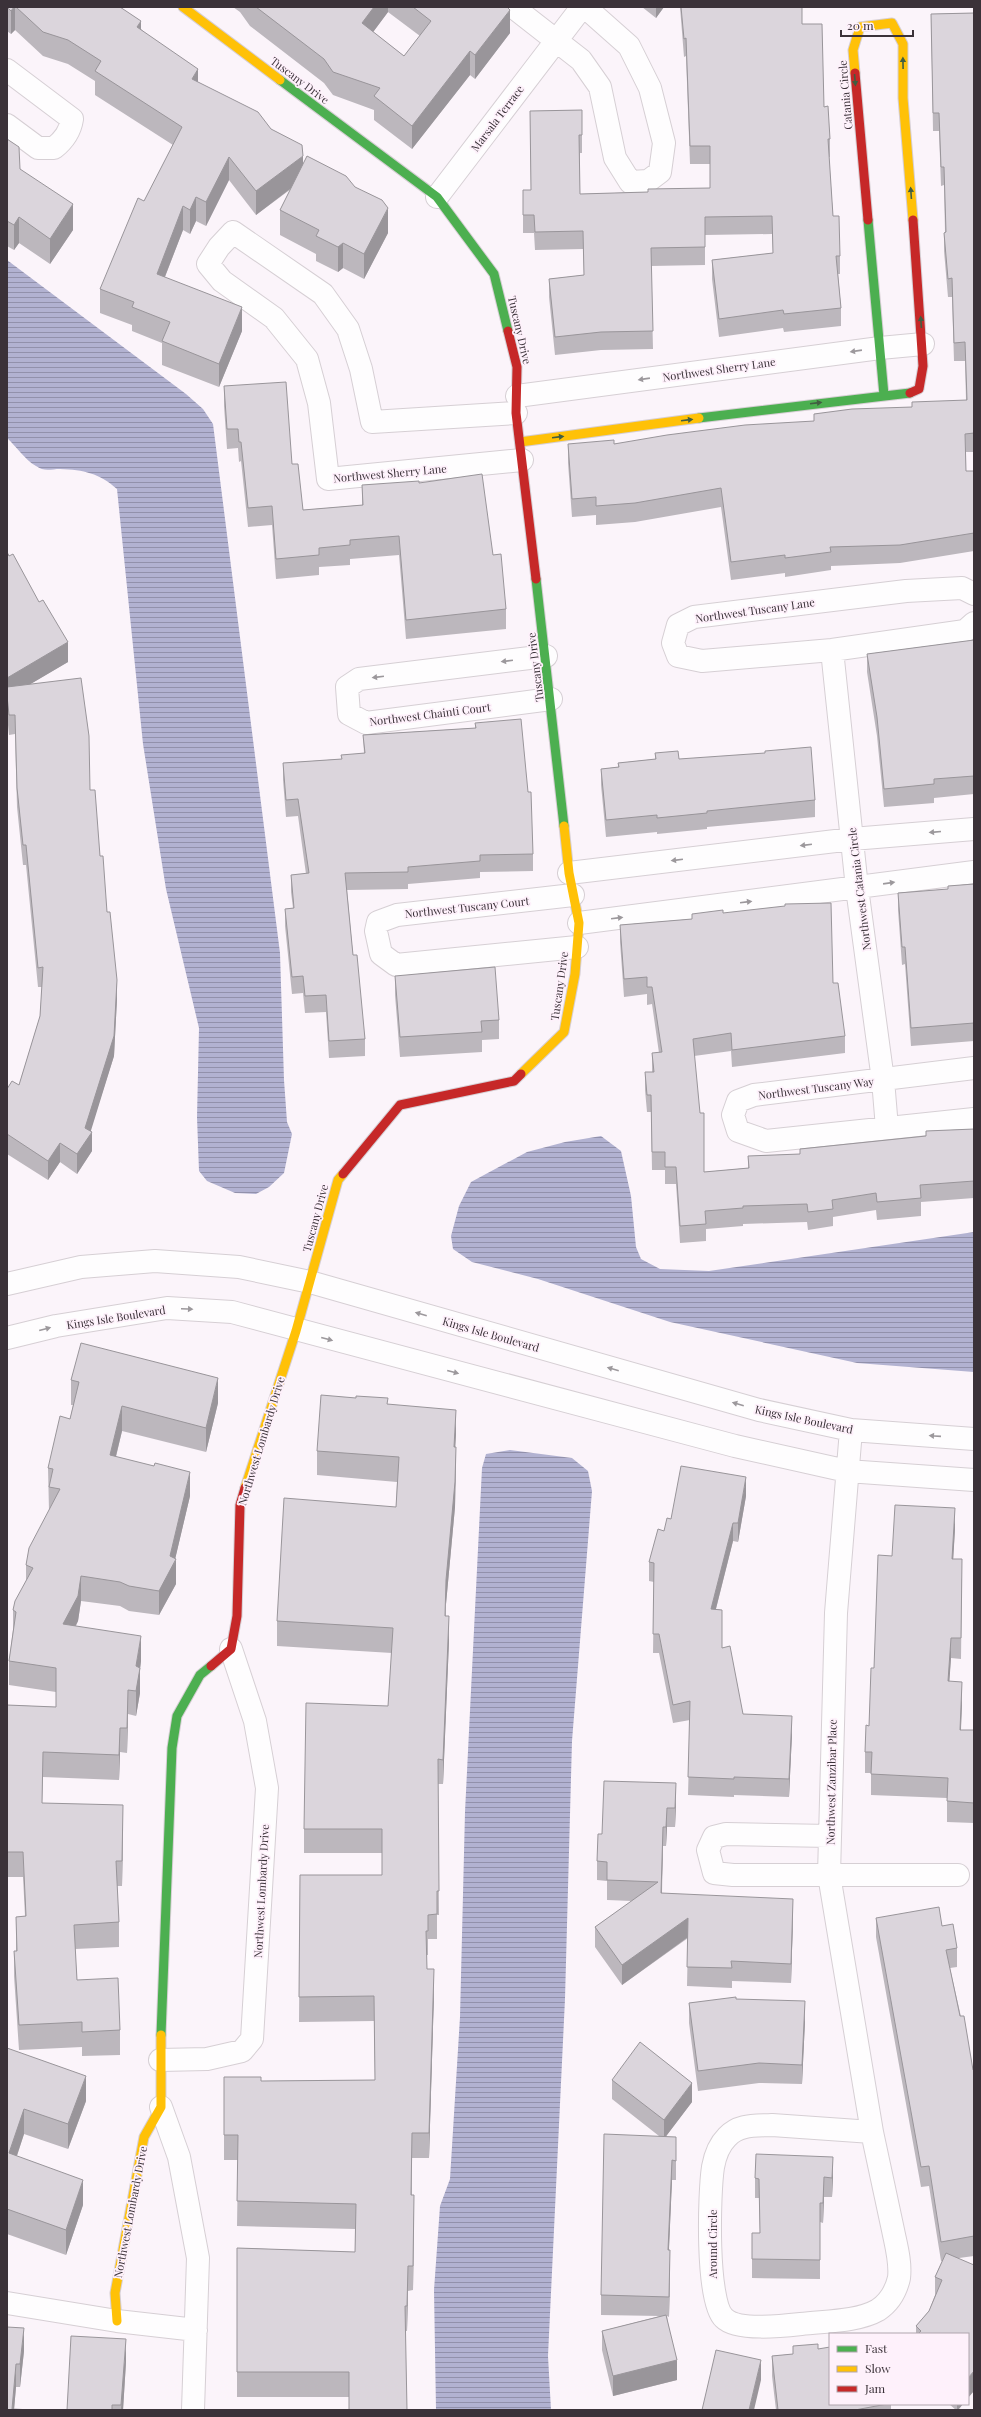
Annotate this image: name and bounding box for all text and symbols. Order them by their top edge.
scale bar [841,12,913,38]
text: 20 m [847,17,874,33]
street label: Tuscany Drive [268,53,333,107]
one-way arrow [900,56,906,69]
street label: Catania Circle [834,59,856,130]
one-way arrow [852,74,859,87]
street label: Marsala Terrace [467,81,527,154]
one-way arrow [907,187,914,199]
street label: Tuscany Drive [505,294,535,366]
one-way arrow [917,316,924,328]
one-way arrow [850,348,862,354]
street label: Northwest Sherry Lane [662,354,777,384]
one-way arrow [638,376,650,382]
one-way arrow [810,400,822,406]
one-way arrow [681,417,693,423]
one-way arrow [552,433,564,440]
street label: Northwest Sherry Lane [333,461,448,485]
street label: Northwest Tuscany Lane [694,594,816,626]
street label: Tuscany Drive [523,631,547,702]
one-way arrow [501,658,514,664]
one-way arrow [372,674,384,680]
street label: Northwest Chainti Court [369,699,492,729]
street label: Northwest Catania Circle [844,826,874,951]
one-way arrow [929,829,941,836]
one-way arrow [800,841,812,848]
one-way arrow [671,857,683,863]
one-way arrow [883,880,895,886]
street label: Northwest Tuscany Court [404,893,530,921]
one-way arrow [740,898,752,905]
one-way arrow [611,915,623,921]
street label: Tuscany Drive [547,950,571,1021]
street label: Northwest Tuscany Way [757,1073,875,1103]
street label: Tuscany Drive [299,1182,331,1254]
street label: Kings Isle Boulevard [65,1302,167,1332]
one-way arrow [181,1306,193,1313]
one-way arrow [415,1311,427,1317]
street label: Kings Isle Boulevard [441,1313,542,1355]
one-way arrow [39,1325,51,1331]
one-way arrow [321,1336,333,1342]
one-way arrow [607,1366,619,1372]
one-way arrow [447,1369,459,1375]
street label: Northwest Lombardy Drive [234,1374,288,1507]
one-way arrow [732,1401,744,1407]
street label: Kings Isle Boulevard [754,1401,855,1437]
one-way arrow [929,1432,941,1439]
street label: Northwest Zanzibar Place [822,1718,840,1845]
street label: Northwest Lombardy Drive [250,1823,272,1958]
street label: Northwest Lombardy Drive [110,2144,150,2279]
street label: Around Circle [705,2209,720,2280]
legend [829,2333,969,2405]
text: Fast [865,2340,888,2356]
text: Slow [865,2360,891,2376]
text: Jam [864,2380,886,2396]

